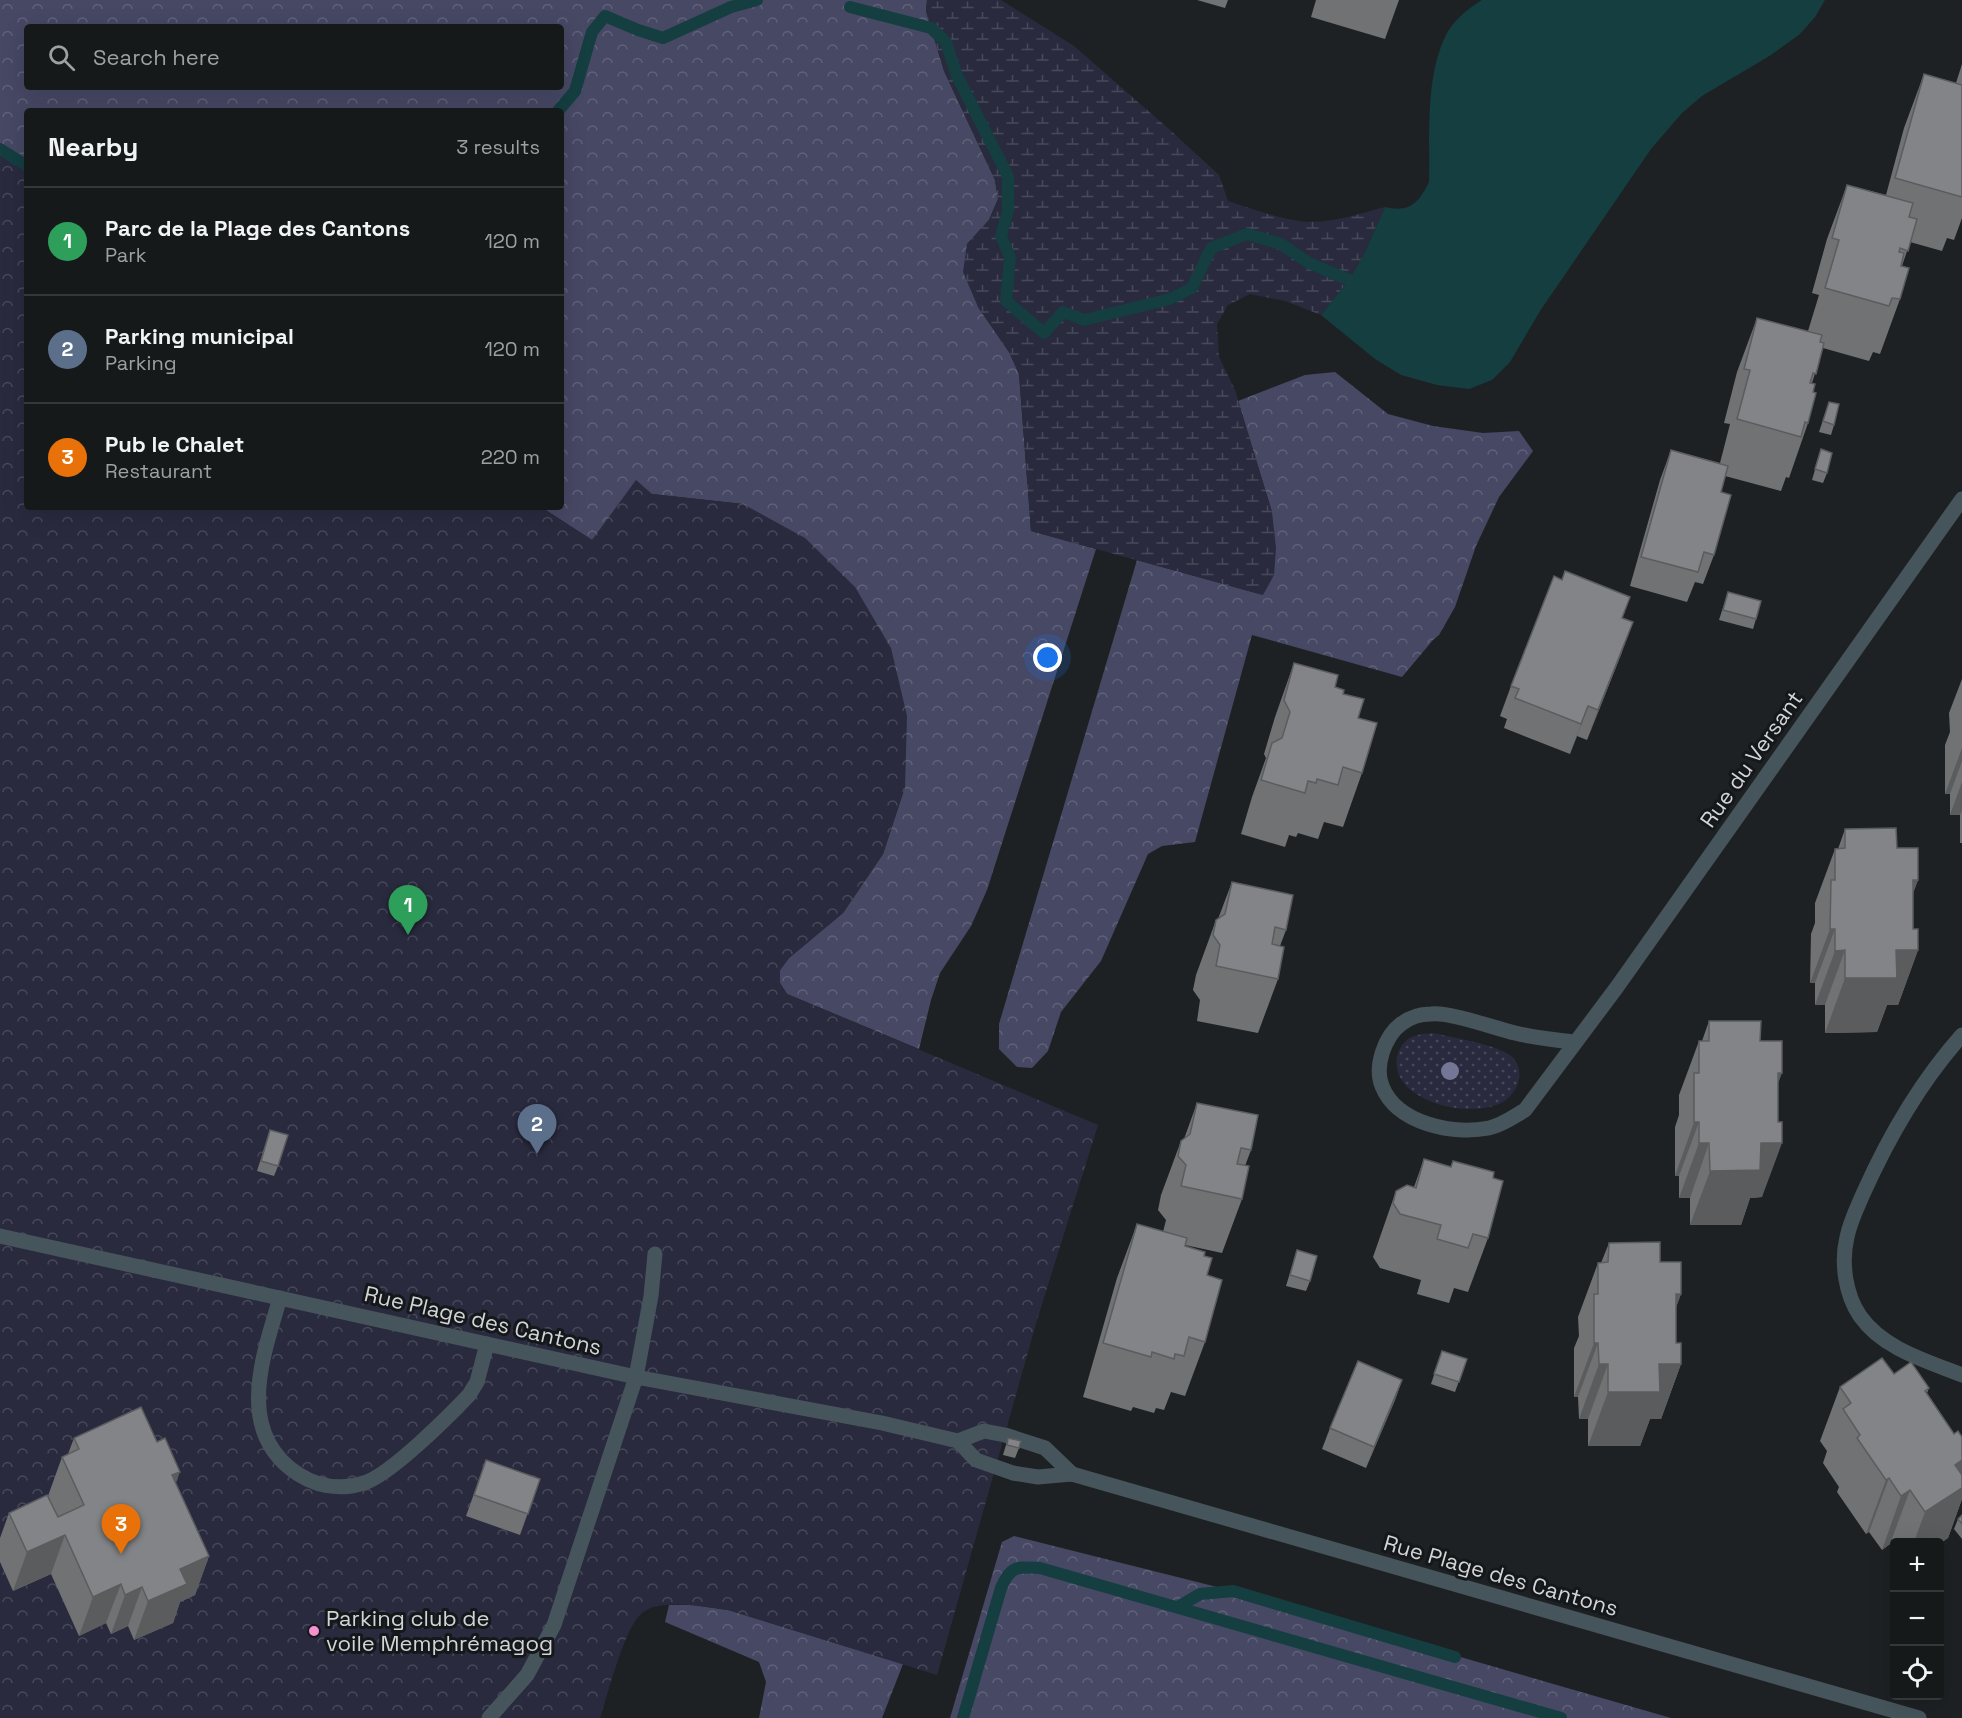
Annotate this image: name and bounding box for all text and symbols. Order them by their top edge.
search box [24,24,564,90]
icon: search [45,41,78,74]
text: Search here [93,43,220,71]
text: Nearby [48,130,138,164]
text: 3 results [456,134,540,160]
text: Parc de la Plage des Cantons [105,214,410,242]
text: 1 [63,228,72,254]
text: 120 m [484,228,540,254]
text: Park [105,242,147,268]
text: Parking municipal [105,322,294,350]
text: 2 [62,336,73,362]
text: 120 m [484,336,540,362]
text: Parking [105,350,177,376]
text: Pub le Chalet [105,430,244,458]
text: 3 [61,444,74,470]
text: 220 m [481,444,540,470]
text: Restaurant [105,458,212,484]
your location [1033,643,1062,672]
street label: Rue du Versant [1694,685,1808,833]
pin: 1 [388,886,428,935]
pin: 2 [518,1104,556,1154]
street label: Rue Plage des Cantons [362,1279,604,1361]
pin: 3 [102,1504,140,1554]
street label: Rue Plage des Cantons [1381,1528,1621,1622]
map controls [1890,1538,1944,1700]
button: + [1890,1538,1944,1592]
button: − [1890,1592,1944,1646]
place label: Parking club de voile Memphrémagog [326,1604,553,1657]
marker: Parking club de voile Memphrémagog [307,1624,321,1638]
button: locate [1890,1646,1944,1700]

